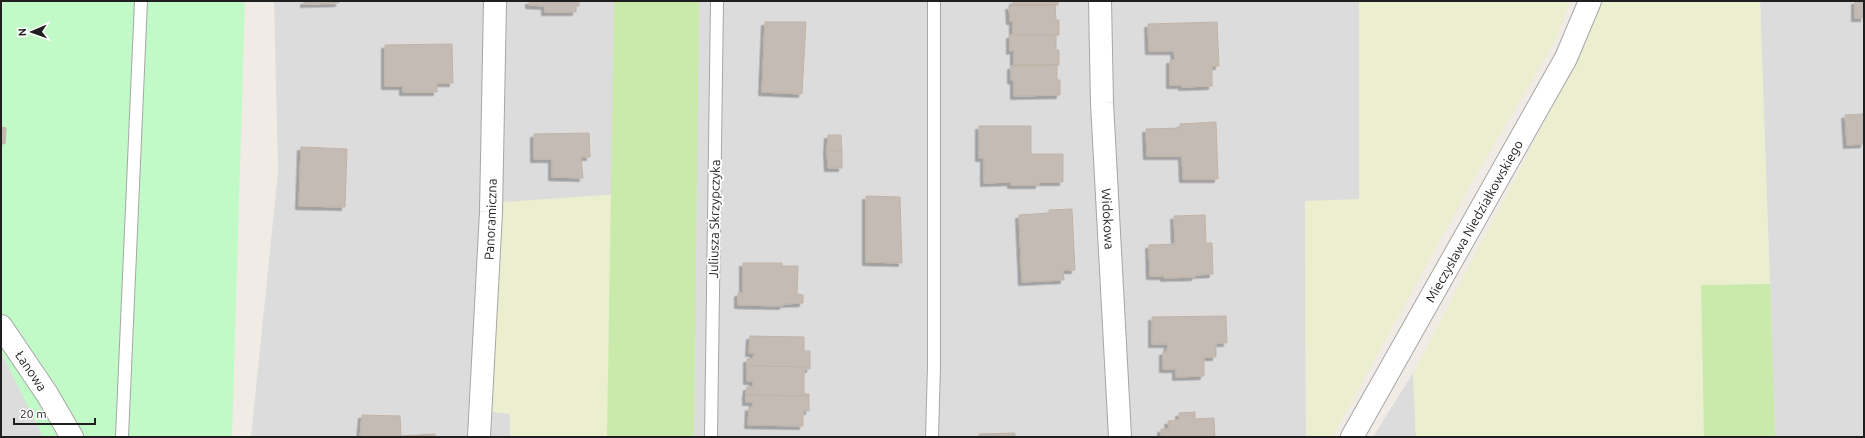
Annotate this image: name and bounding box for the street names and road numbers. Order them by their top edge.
street label: Mieczysława Niedziałkowskiego [1423,138,1525,305]
street label: Juliusza Skrzypczyka [706,159,722,279]
street label: Panoramiczna [481,178,499,260]
street label: Widokowa [1100,188,1117,250]
street label: Łanowa [13,348,50,393]

